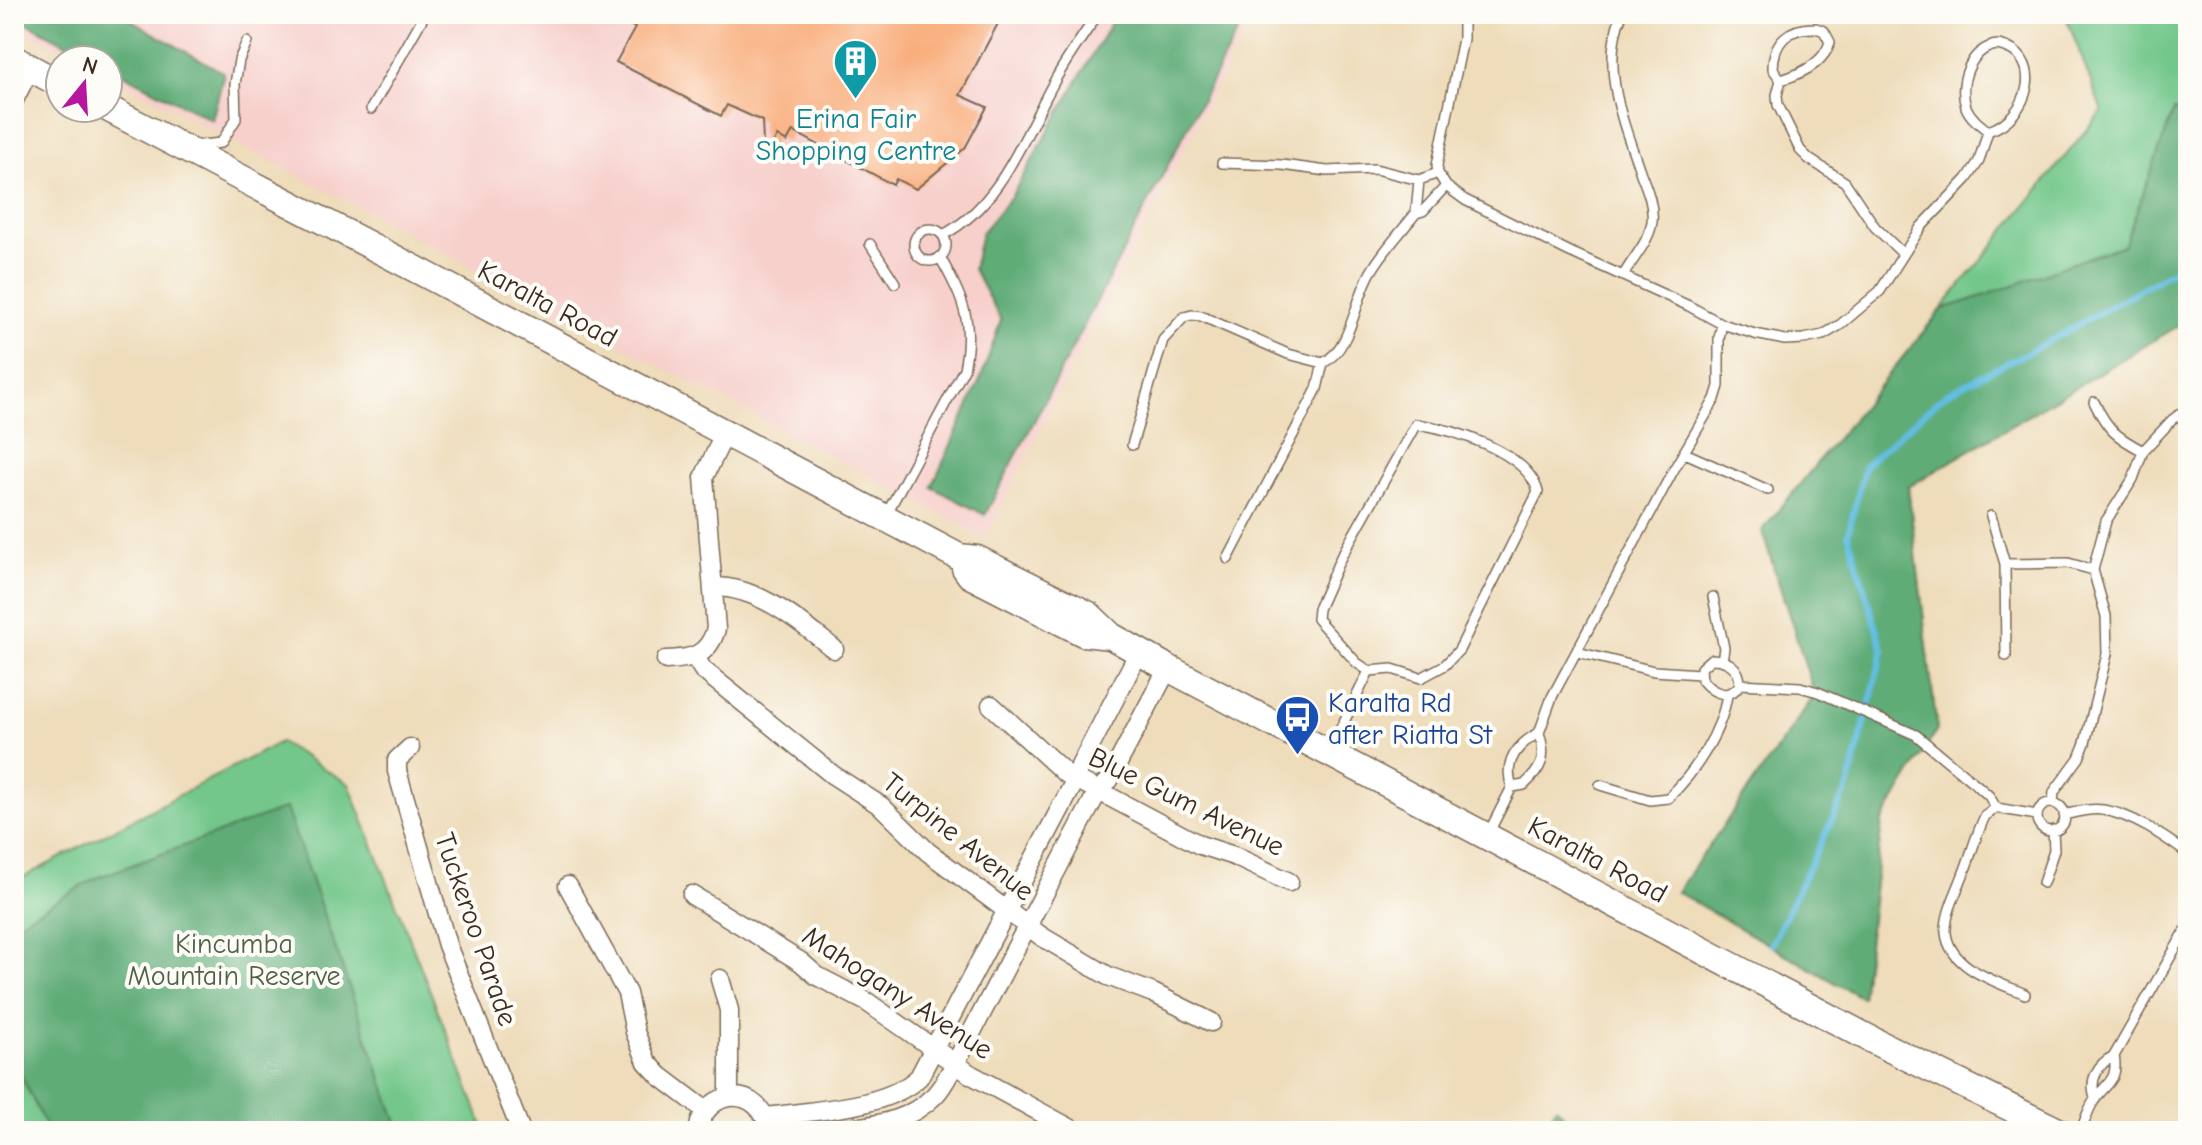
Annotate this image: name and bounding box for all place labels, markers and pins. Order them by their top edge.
building icon: Erina Fair Shopping Centre [832,37,880,100]
place label: Erina Fair Shopping Centre [756,103,956,167]
place label: Karalta Rd after Riatta St [1328,687,1493,751]
bus stop icon: Karalta Rd after Riatta St [1273,694,1321,757]

